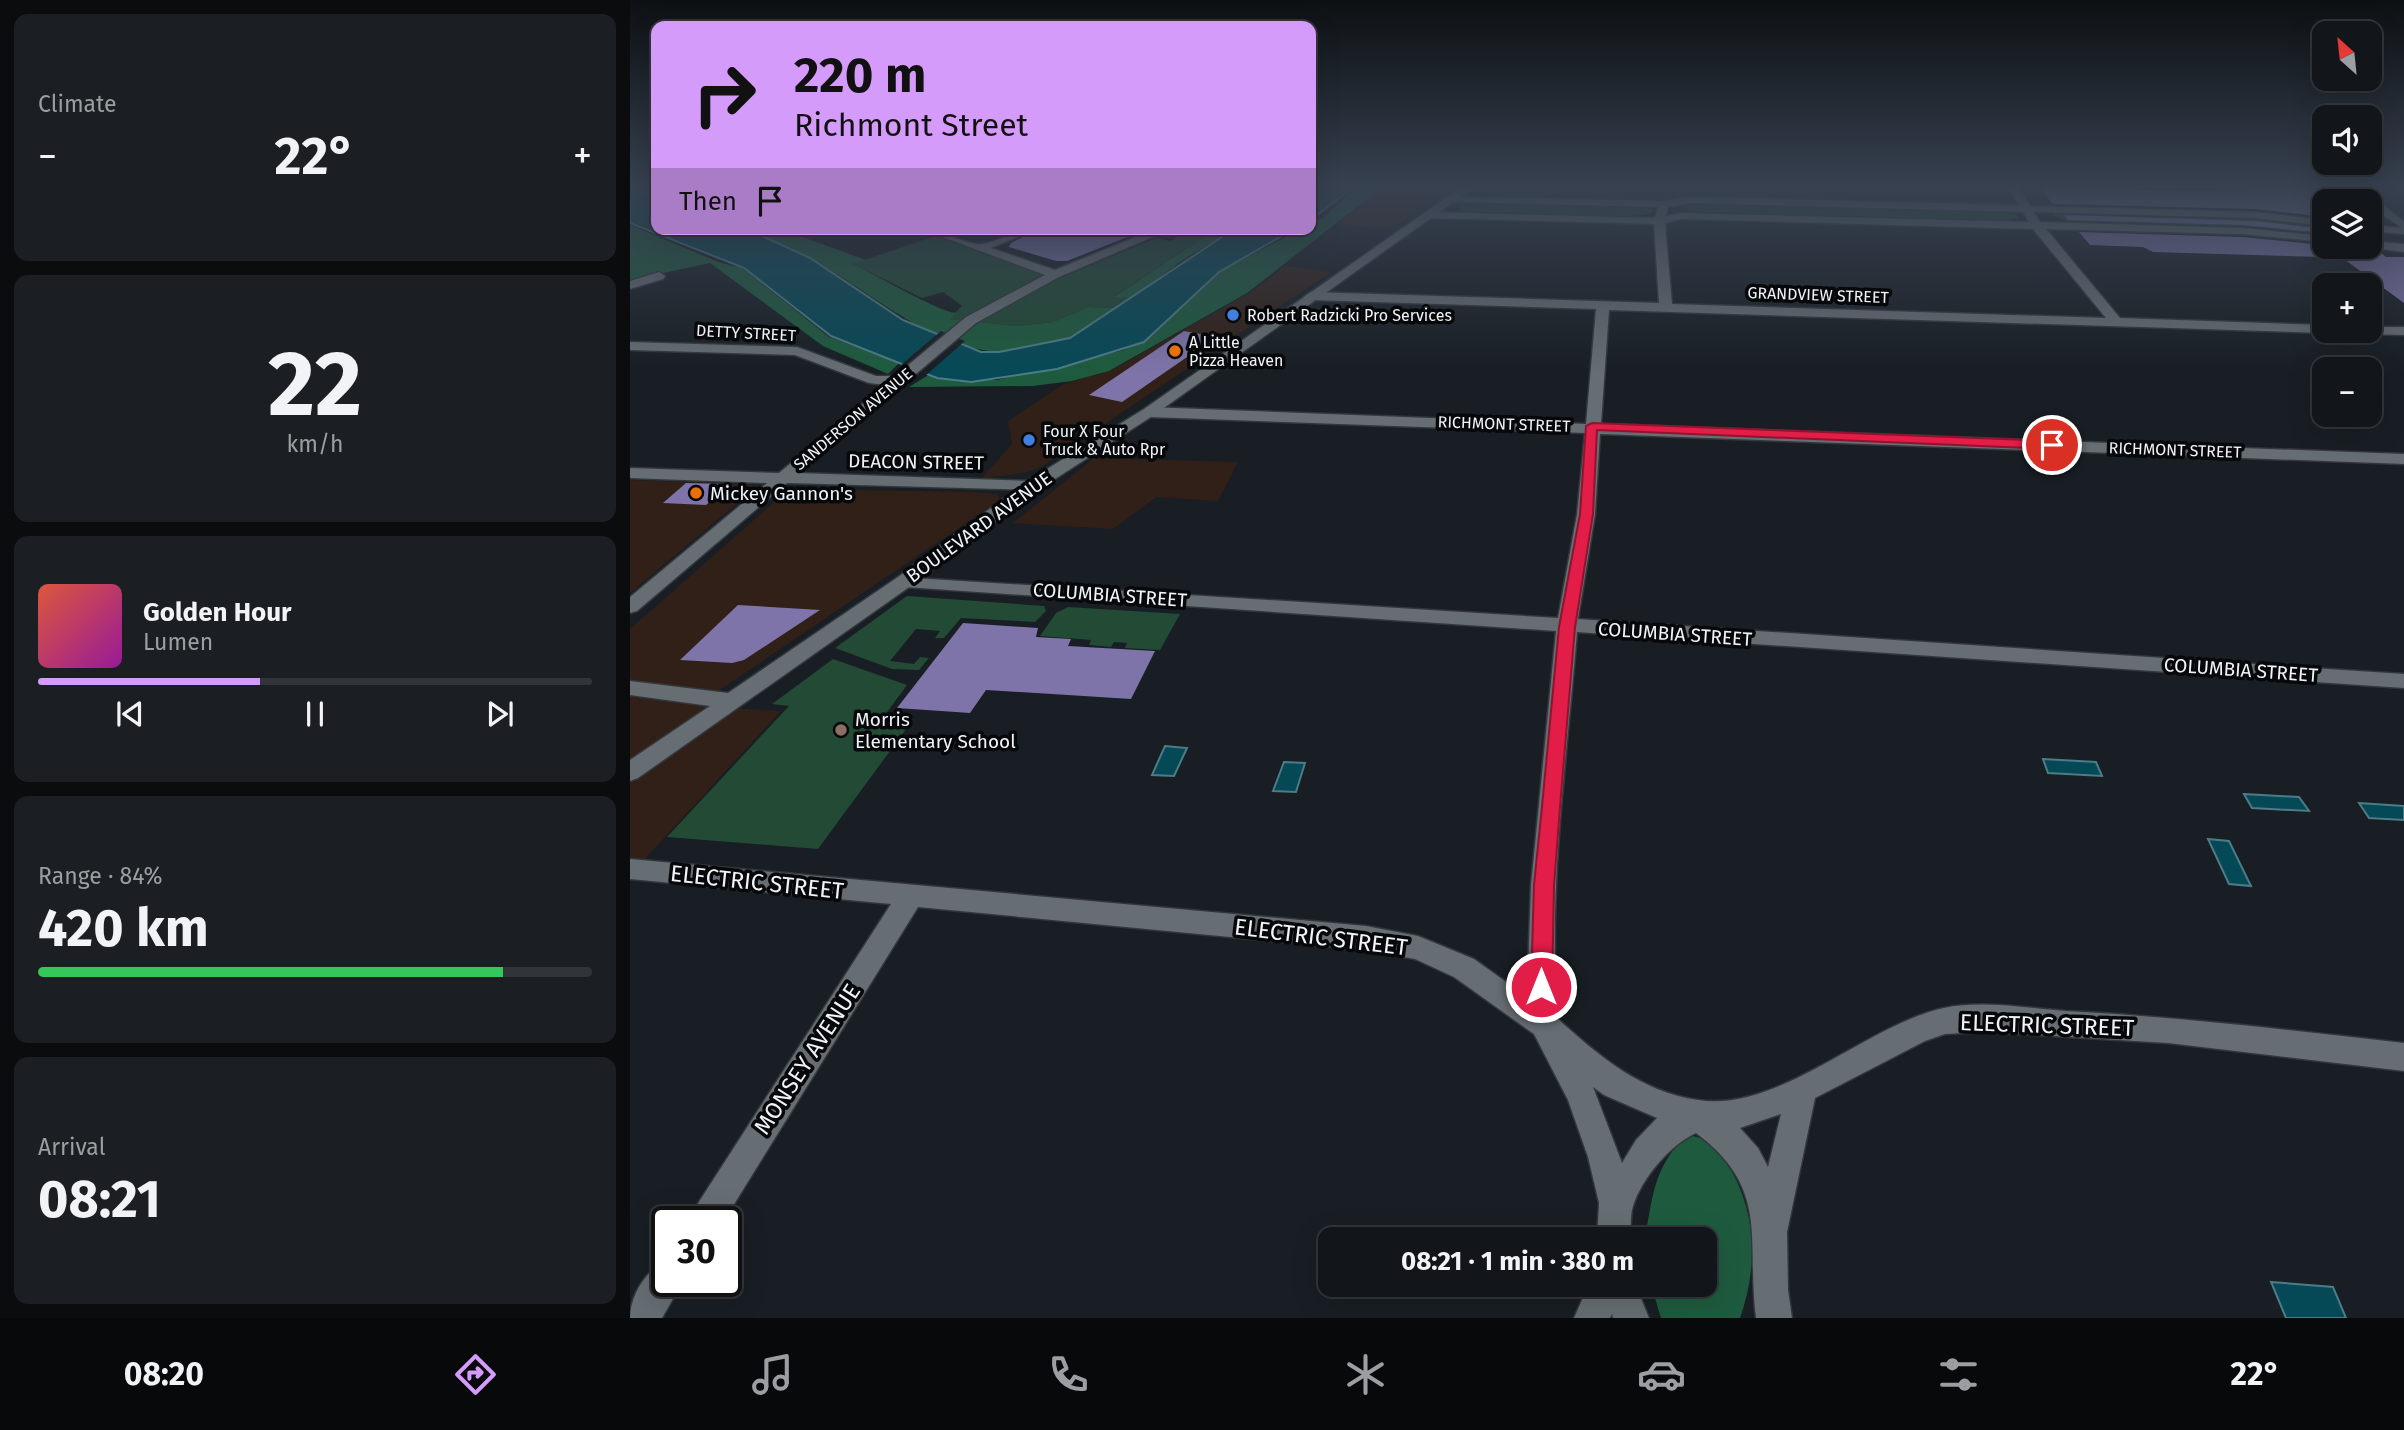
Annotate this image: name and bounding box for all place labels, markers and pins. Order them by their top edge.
place label: Robert Radzicki Pro Services [1247,306,1452,325]
marker: Robert Radzicki Pro Services [1225,307,1241,323]
place label: A Little Pizza Heaven [1189,333,1283,370]
marker: A Little Pizza Heaven [1167,343,1183,359]
pin [2022,415,2082,475]
place label: Four X Four Truck & Auto Rpr [1043,422,1166,459]
marker: Four X Four Truck & Auto Rpr [1021,432,1037,448]
place label: Mickey Gannon's [710,482,853,505]
marker: Mickey Gannon's [688,485,704,501]
place label: Morris Elementary School [855,708,1016,753]
marker: Morris Elementary School [833,722,849,738]

